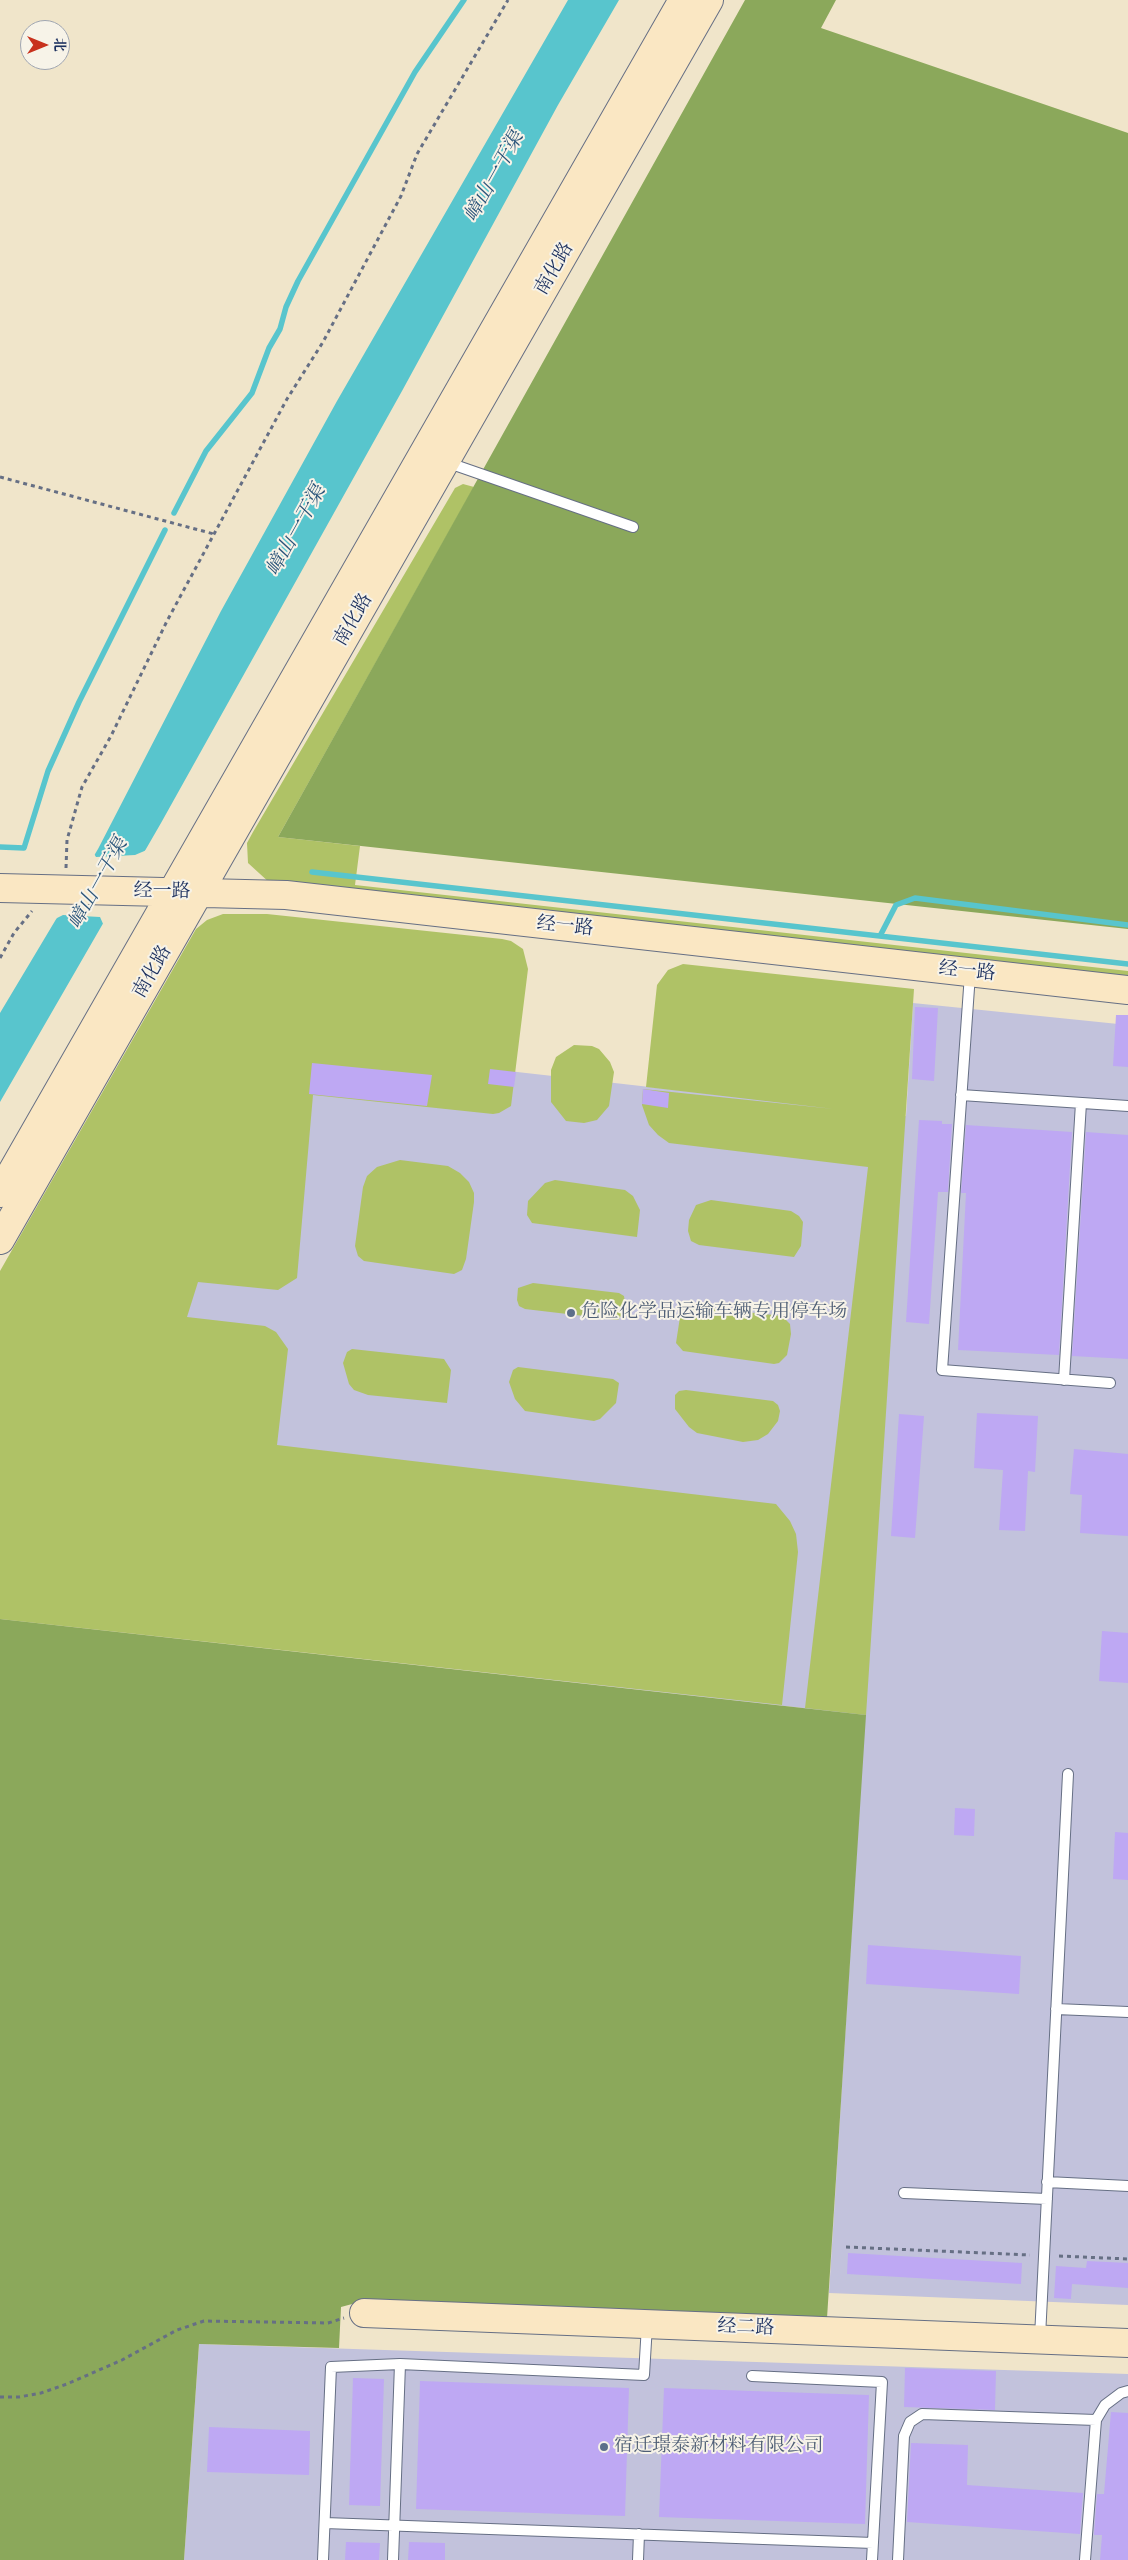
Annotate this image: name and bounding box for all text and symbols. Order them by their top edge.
north arrow [20,20,70,70]
text: 北 [50,38,69,52]
water label: 嶂山一干渠 [460,127,530,227]
street label: 南化路 [531,239,579,299]
water label: 嶂山一干渠 [262,481,332,581]
street label: 南化路 [330,590,378,650]
water label: 嶂山一干渠 [64,834,134,934]
street label: 经一路 [133,880,191,904]
street label: 经一路 [535,913,595,941]
street label: 南化路 [129,942,177,1002]
street label: 经一路 [937,958,997,986]
place label: 危险化学品运输车辆专用停车场 [581,1302,847,1324]
marker: 危险化学品运输车辆专用停车场 [565,1307,577,1319]
street label: 经二路 [717,2316,775,2340]
place label: 宿迁璟泰新材料有限公司 [614,2436,823,2458]
marker: 宿迁璟泰新材料有限公司 [598,2441,610,2453]

